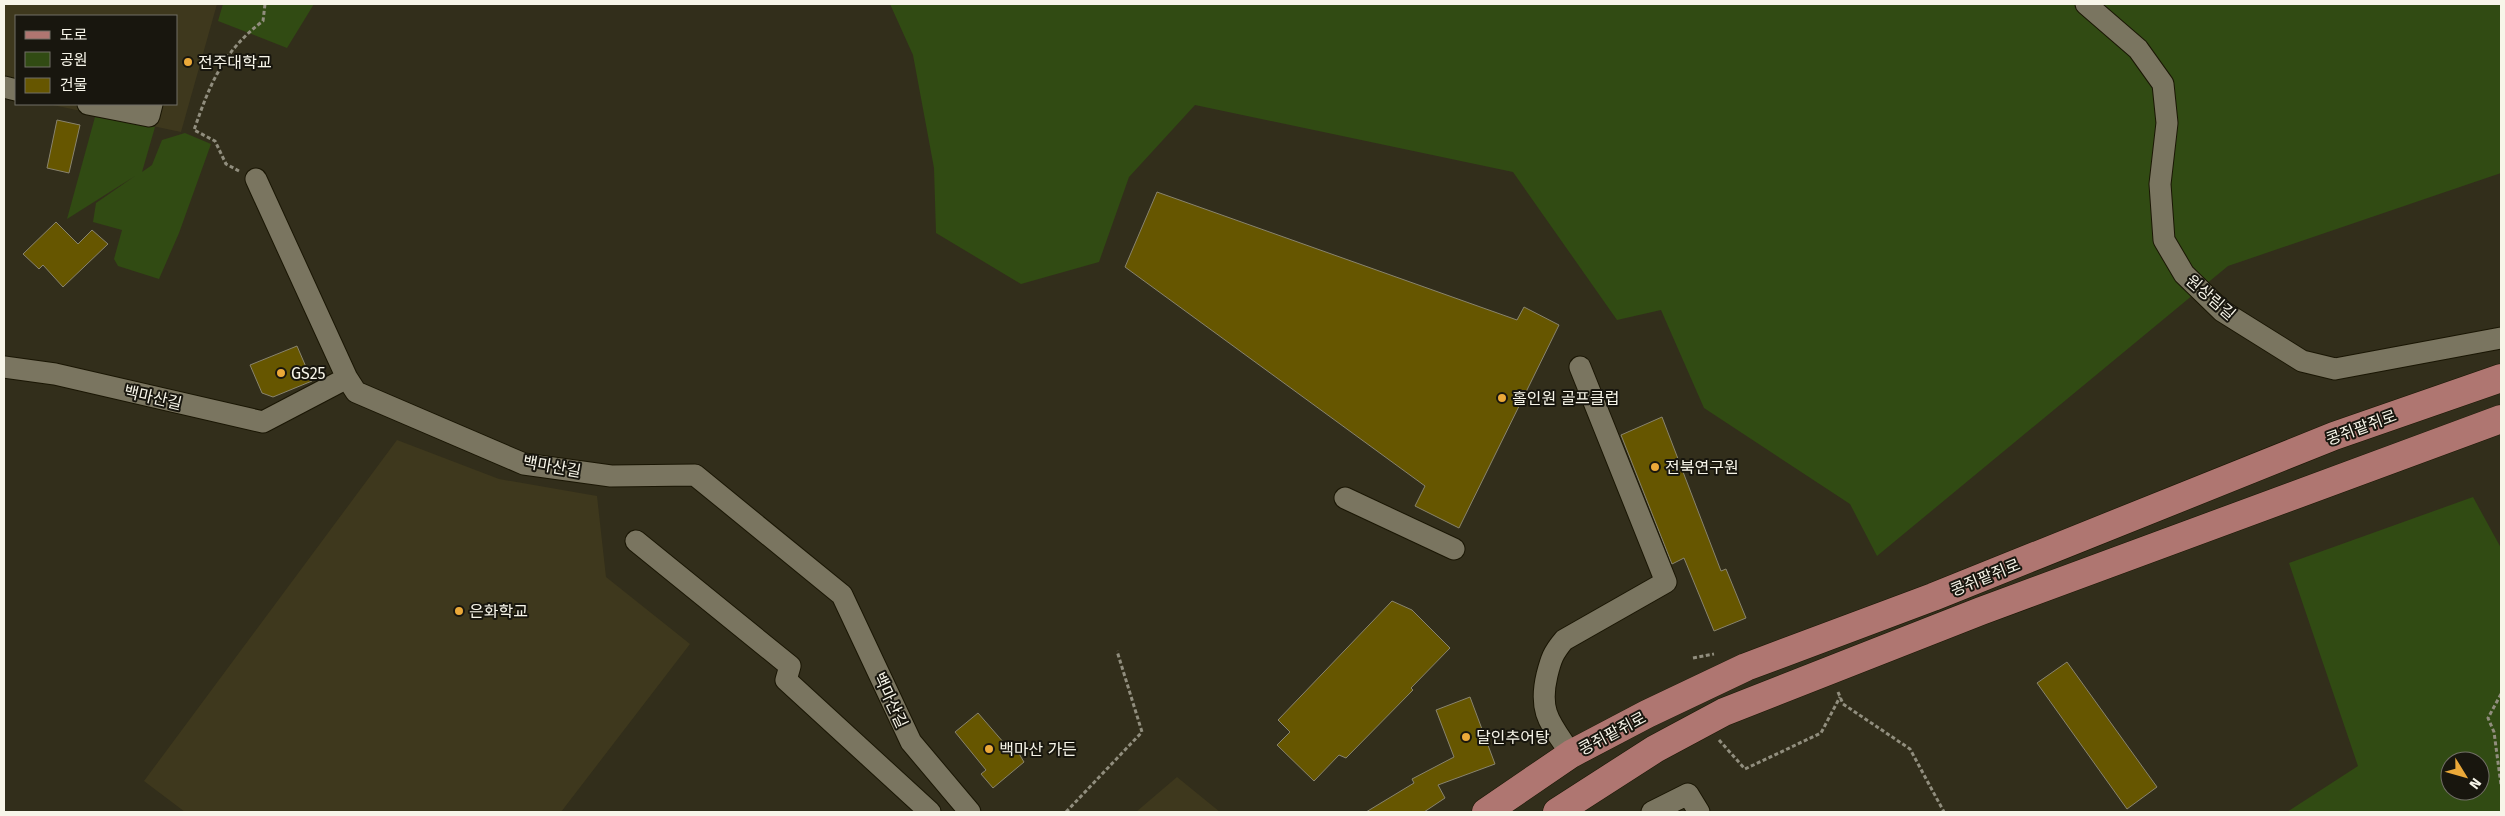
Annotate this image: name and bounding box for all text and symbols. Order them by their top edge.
legend [15,15,178,105]
text: 도로 [60,26,88,44]
text: 공원 [60,51,88,69]
place label: 전주대학교 [198,53,272,72]
marker: 전주대학교 [182,56,194,68]
text: 건물 [60,76,88,94]
street label: 원상림길 [2182,271,2239,324]
place label: GS25 [291,364,326,383]
marker: GS25 [275,367,287,379]
street label: 백마산길 [122,382,184,413]
place label: 홀인원 골프클럽 [1512,389,1619,408]
marker: 홀인원 골프클럽 [1496,392,1508,404]
street label: 콩쥐팥쥐로 [2323,406,2399,449]
street label: 백마산길 [521,452,583,481]
place label: 전북연구원 [1665,458,1739,477]
marker: 전북연구원 [1649,461,1661,473]
street label: 콩쥐팥쥐로 [1948,555,2023,600]
place label: 은화학교 [469,602,528,621]
marker: 은화학교 [453,605,465,617]
street label: 백마산길 [869,670,912,731]
street label: 콩쥐팥쥐로 [1575,708,1649,759]
place label: 달인추어탕 [1476,728,1550,747]
marker: 달인추어탕 [1460,731,1472,743]
place label: 백마산 가든 [999,740,1077,759]
marker: 백마산 가든 [983,743,995,755]
north arrow [2440,751,2490,801]
text: N [2465,775,2485,792]

